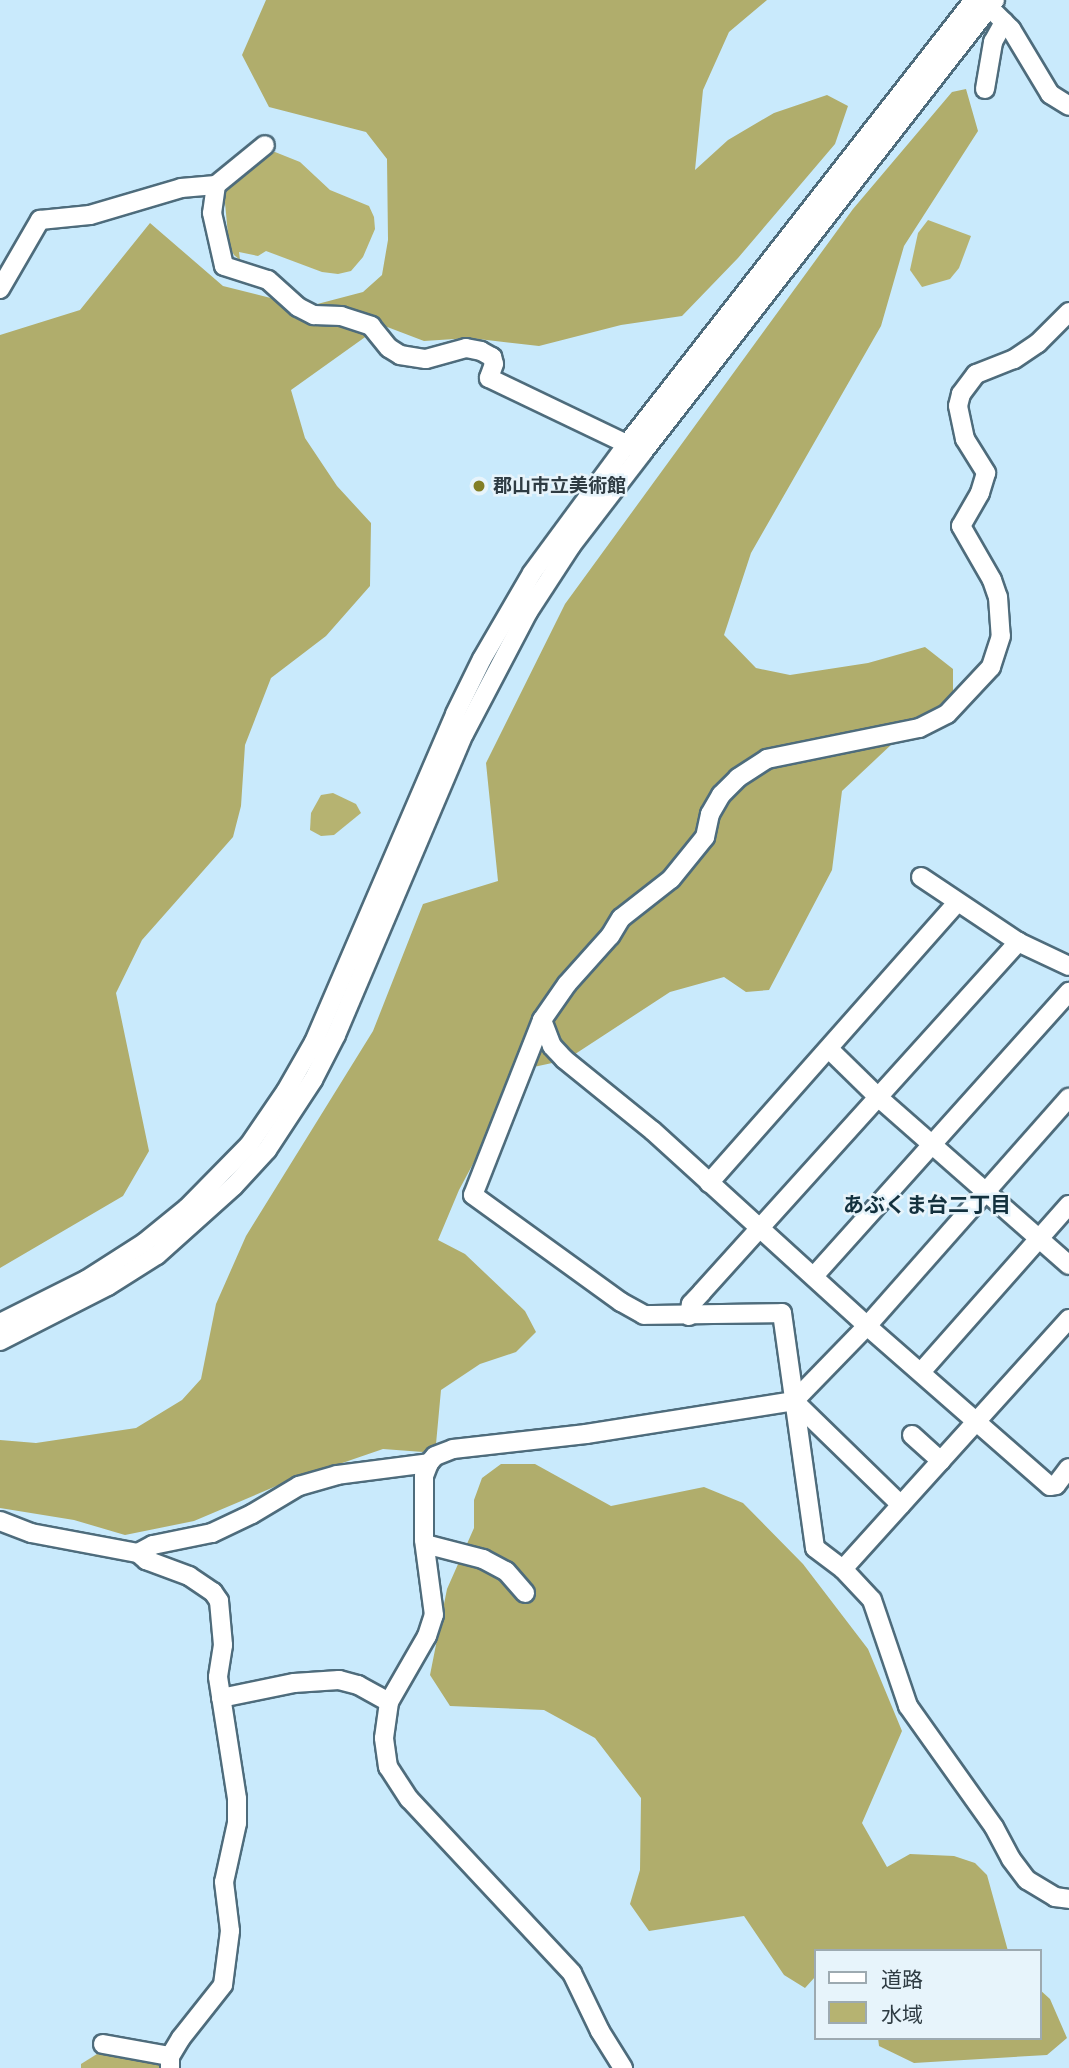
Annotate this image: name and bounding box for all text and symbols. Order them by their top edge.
place label: 郡山市立美術館 [493,475,626,497]
marker: 郡山市立美術館 [471,478,487,494]
district label: あぶくま台二丁目 [843,1191,1011,1217]
legend [814,1949,1041,2040]
text: 道路 [881,1965,923,1993]
text: 水域 [881,2000,923,2028]

